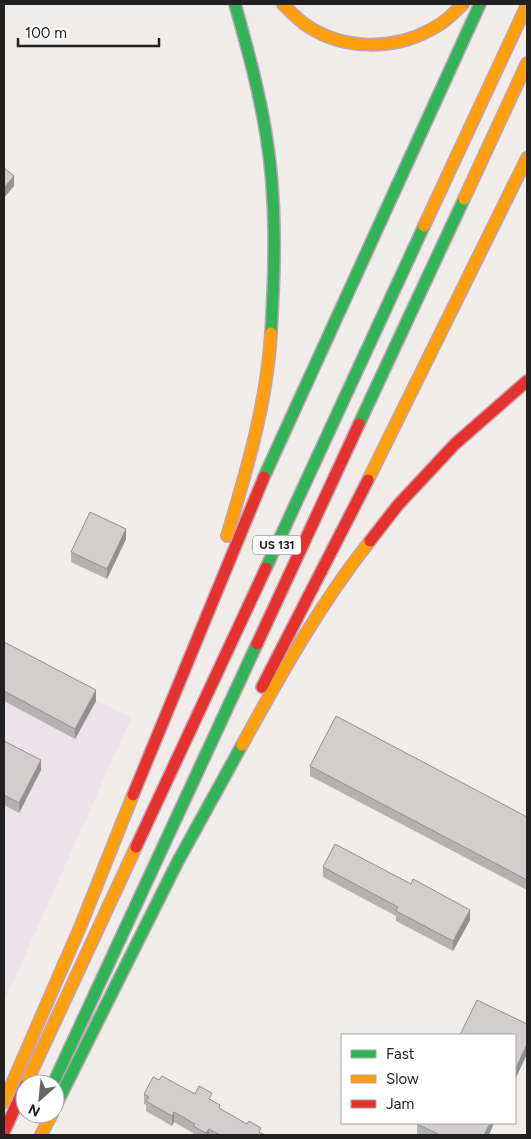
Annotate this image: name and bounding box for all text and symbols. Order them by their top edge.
scale bar [18,15,159,47]
text: 100 m [25,24,67,42]
road number: US 131 [253,536,301,554]
legend [341,1034,516,1124]
text: Fast [386,1045,415,1063]
text: Slow [386,1070,419,1088]
north arrow [15,1074,65,1124]
text: Jam [386,1095,414,1113]
text: N [26,1100,43,1120]

